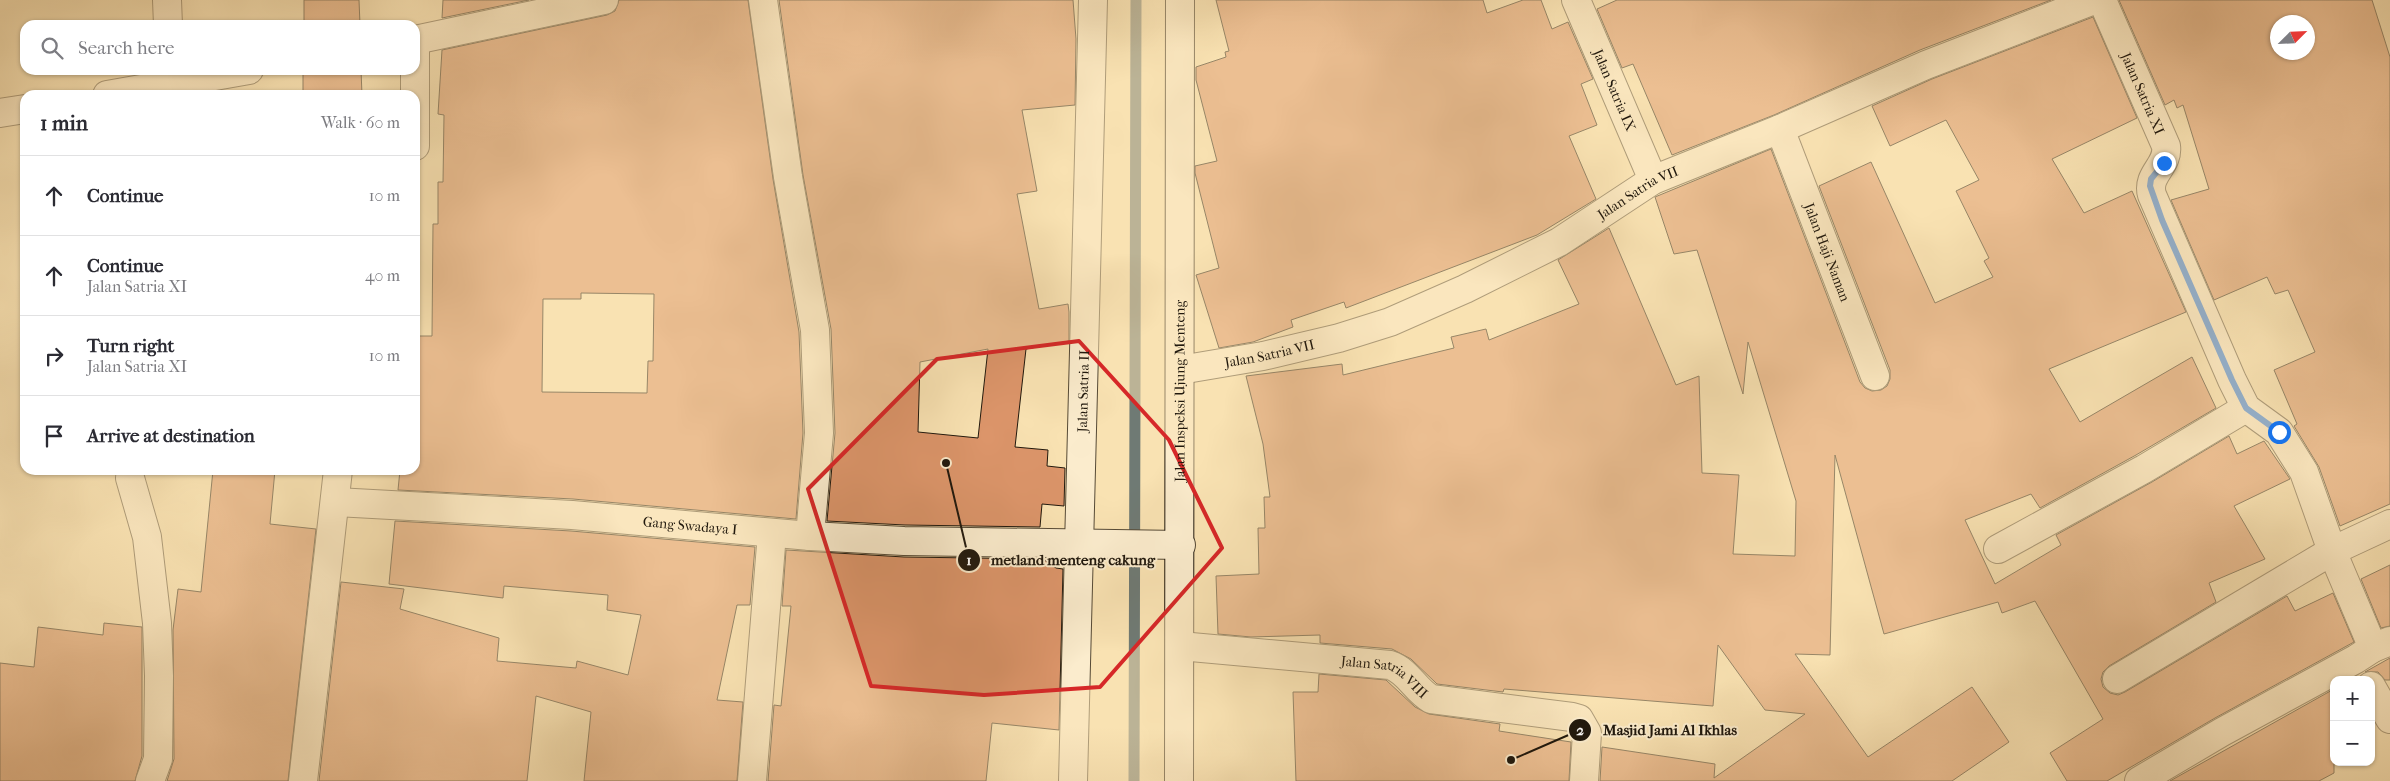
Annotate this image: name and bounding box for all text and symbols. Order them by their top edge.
north arrow [2270,15,2315,60]
search box [20,20,420,75]
icon: search [38,34,66,62]
text: Search here [78,37,174,59]
street label: Jalan Satria IX [1589,46,1639,134]
street label: Jalan Satria XI [2117,49,2168,138]
text: 1 min [40,111,88,135]
text: Walk · 60 m [321,113,400,132]
route end [2153,152,2176,175]
street label: Jalan Satria VII [1593,163,1681,224]
icon: ahead [40,182,68,210]
text: Continue [87,185,163,207]
text: 10 m [369,186,400,205]
street label: Jalan Haji Naman [1800,200,1854,304]
text: Continue [87,255,163,277]
icon: ahead [40,262,68,290]
text: 40 m [365,266,400,285]
text: Jalan Satria XI [87,277,187,296]
street label: Jalan Inspeksi Ujung Menteng [1171,299,1189,483]
text: Turn right [87,335,174,357]
street label: Jalan Satria VII [1222,336,1317,372]
icon: right [40,342,68,370]
text: 10 m [369,346,400,365]
street label: Jalan Satria II [1074,349,1093,433]
text: Jalan Satria XI [87,357,187,376]
route start [2268,421,2291,444]
icon: arrive [40,422,68,450]
text: Arrive at destination [87,425,255,447]
street label: Gang Swadaya I [642,513,739,539]
callout: metland menteng cakung [956,545,1165,575]
text: 1 [966,551,972,569]
text: metland menteng cakung [990,551,1156,569]
street label: Jalan Satria VIII [1339,653,1431,703]
map controls [2330,676,2375,766]
button: + [2330,676,2375,721]
callout: Masjid Jami Al Ikhlas [1568,715,1747,745]
text: 2 [1576,721,1584,739]
text: Masjid Jami Al Ikhlas [1602,721,1737,739]
button: − [2330,721,2375,766]

